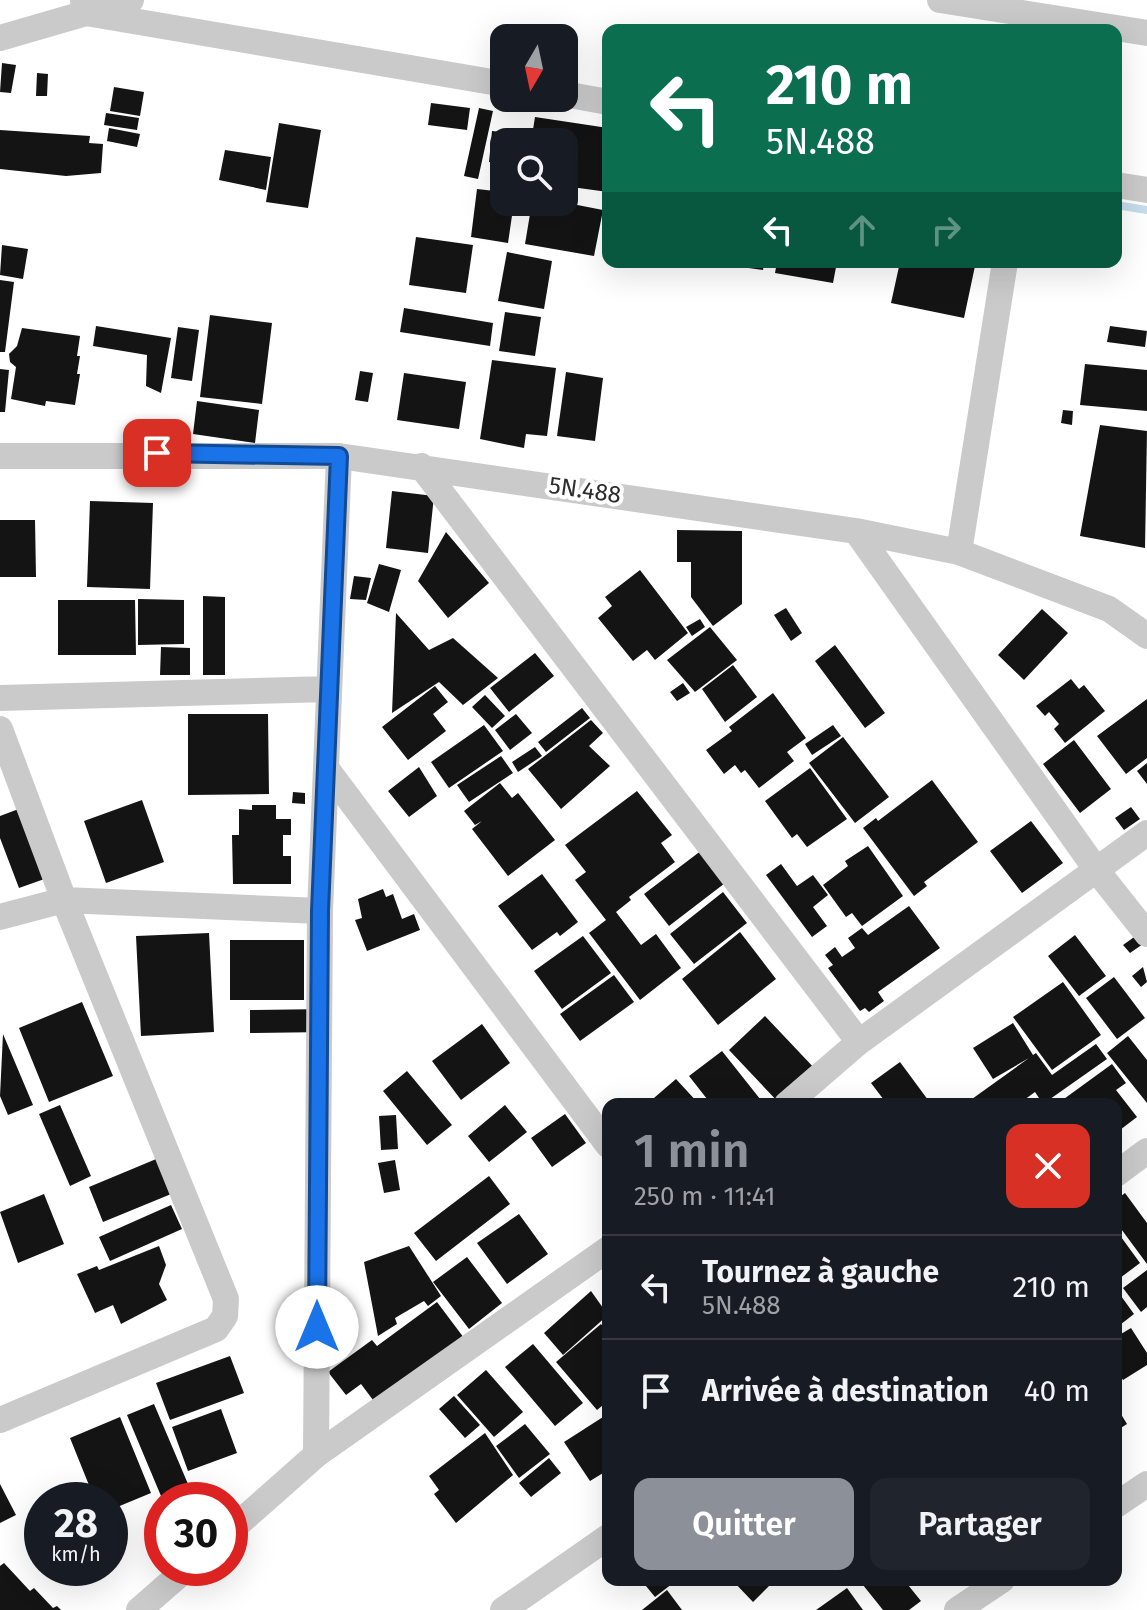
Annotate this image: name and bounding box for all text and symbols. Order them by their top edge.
north arrow [490,24,578,112]
map controls [490,24,578,216]
text: 210 m [766,52,913,119]
icon: left [634,56,738,160]
text: 5N.488 [766,120,875,164]
button: search [490,128,578,216]
icon: left [756,208,800,252]
icon: ahead [840,208,884,252]
icon: right [924,208,968,252]
pin [123,419,191,487]
icon: arrive [135,431,179,475]
street label: 5N.488 [547,471,623,509]
text: 1 min [634,1122,750,1180]
button: close [1006,1124,1090,1208]
text: 250 m · 11:41 [634,1181,775,1212]
text: Tournez à gauche [702,1254,939,1290]
icon: left [634,1265,678,1309]
text: 210 m [1013,1269,1090,1305]
position arrow [275,1285,359,1369]
text: 5N.488 [702,1290,781,1321]
icon: arrive [634,1369,678,1413]
text: Arrivée à destination [702,1373,989,1409]
text: 40 m [1024,1373,1090,1409]
button: Quitter [634,1478,854,1570]
button: Partager [870,1478,1090,1570]
speed limit sign: 30 [144,1482,248,1586]
text: 28 [54,1500,98,1548]
text: km/h [51,1542,101,1566]

